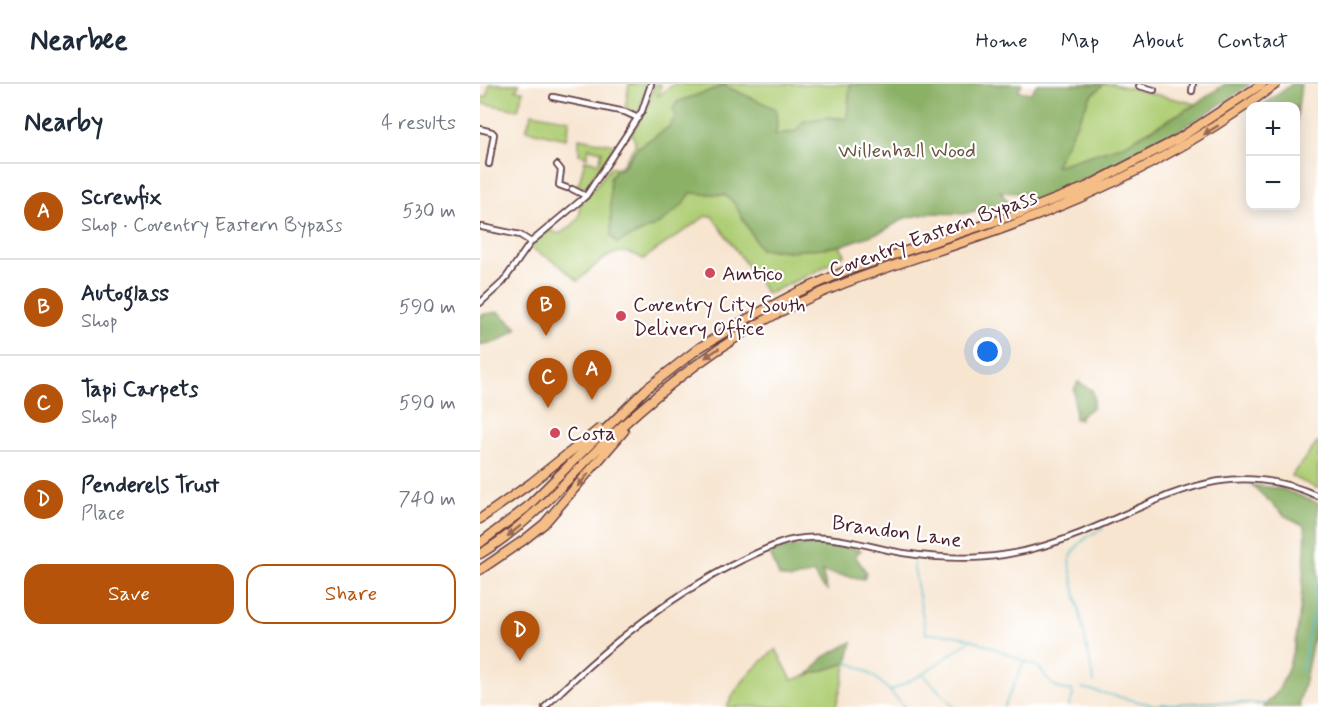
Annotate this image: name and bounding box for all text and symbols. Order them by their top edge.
text: Nearbee [30,23,128,60]
text: Home [976,27,1028,55]
text: Map [1061,27,1099,55]
text: About [1132,27,1184,55]
text: Contact [1217,27,1288,55]
map controls [1246,102,1300,210]
button: + [1246,102,1300,156]
text: Nearby [24,106,103,140]
text: 4 results [381,110,456,137]
one-way arrow [1203,124,1219,135]
park label: Willenhall Wood [838,137,976,165]
button: − [1246,156,1300,210]
street label: Coventry Eastern Bypass [825,183,1041,285]
text: Screwfix [81,184,162,212]
text: A [37,198,50,225]
text: 530 m [402,198,456,225]
text: Shop · Coventry Eastern Bypass [81,212,342,239]
place label: Amtico [722,260,783,288]
marker: Amtico [703,266,717,280]
text: Autoglass [81,280,169,308]
pin: B [526,286,566,336]
place label: Coventry City South Delivery Office [633,291,806,343]
text: B [37,294,50,321]
text: 590 m [399,294,456,321]
text: Shop [81,308,118,335]
marker: Coventry City South Delivery Office [614,309,628,323]
your location [973,337,1002,366]
one-way arrow [704,347,720,358]
pin: A [572,350,612,400]
pin: C [528,358,568,408]
text: Tapi Carpets [81,376,198,404]
text: C [36,390,51,417]
text: 590 m [399,390,456,417]
text: Shop [81,404,118,431]
place label: Costa [567,420,616,448]
marker: Costa [548,426,562,440]
text: Penderels Trust [81,472,219,500]
one-way arrow [576,472,589,488]
text: D [37,486,50,513]
text: 740 m [398,486,456,513]
text: Place [81,500,125,527]
street label: Brandon Lane [830,509,964,555]
one-way arrow [507,524,522,536]
button: Save [24,564,234,624]
button: Share [246,564,456,624]
pin: D [500,612,540,661]

